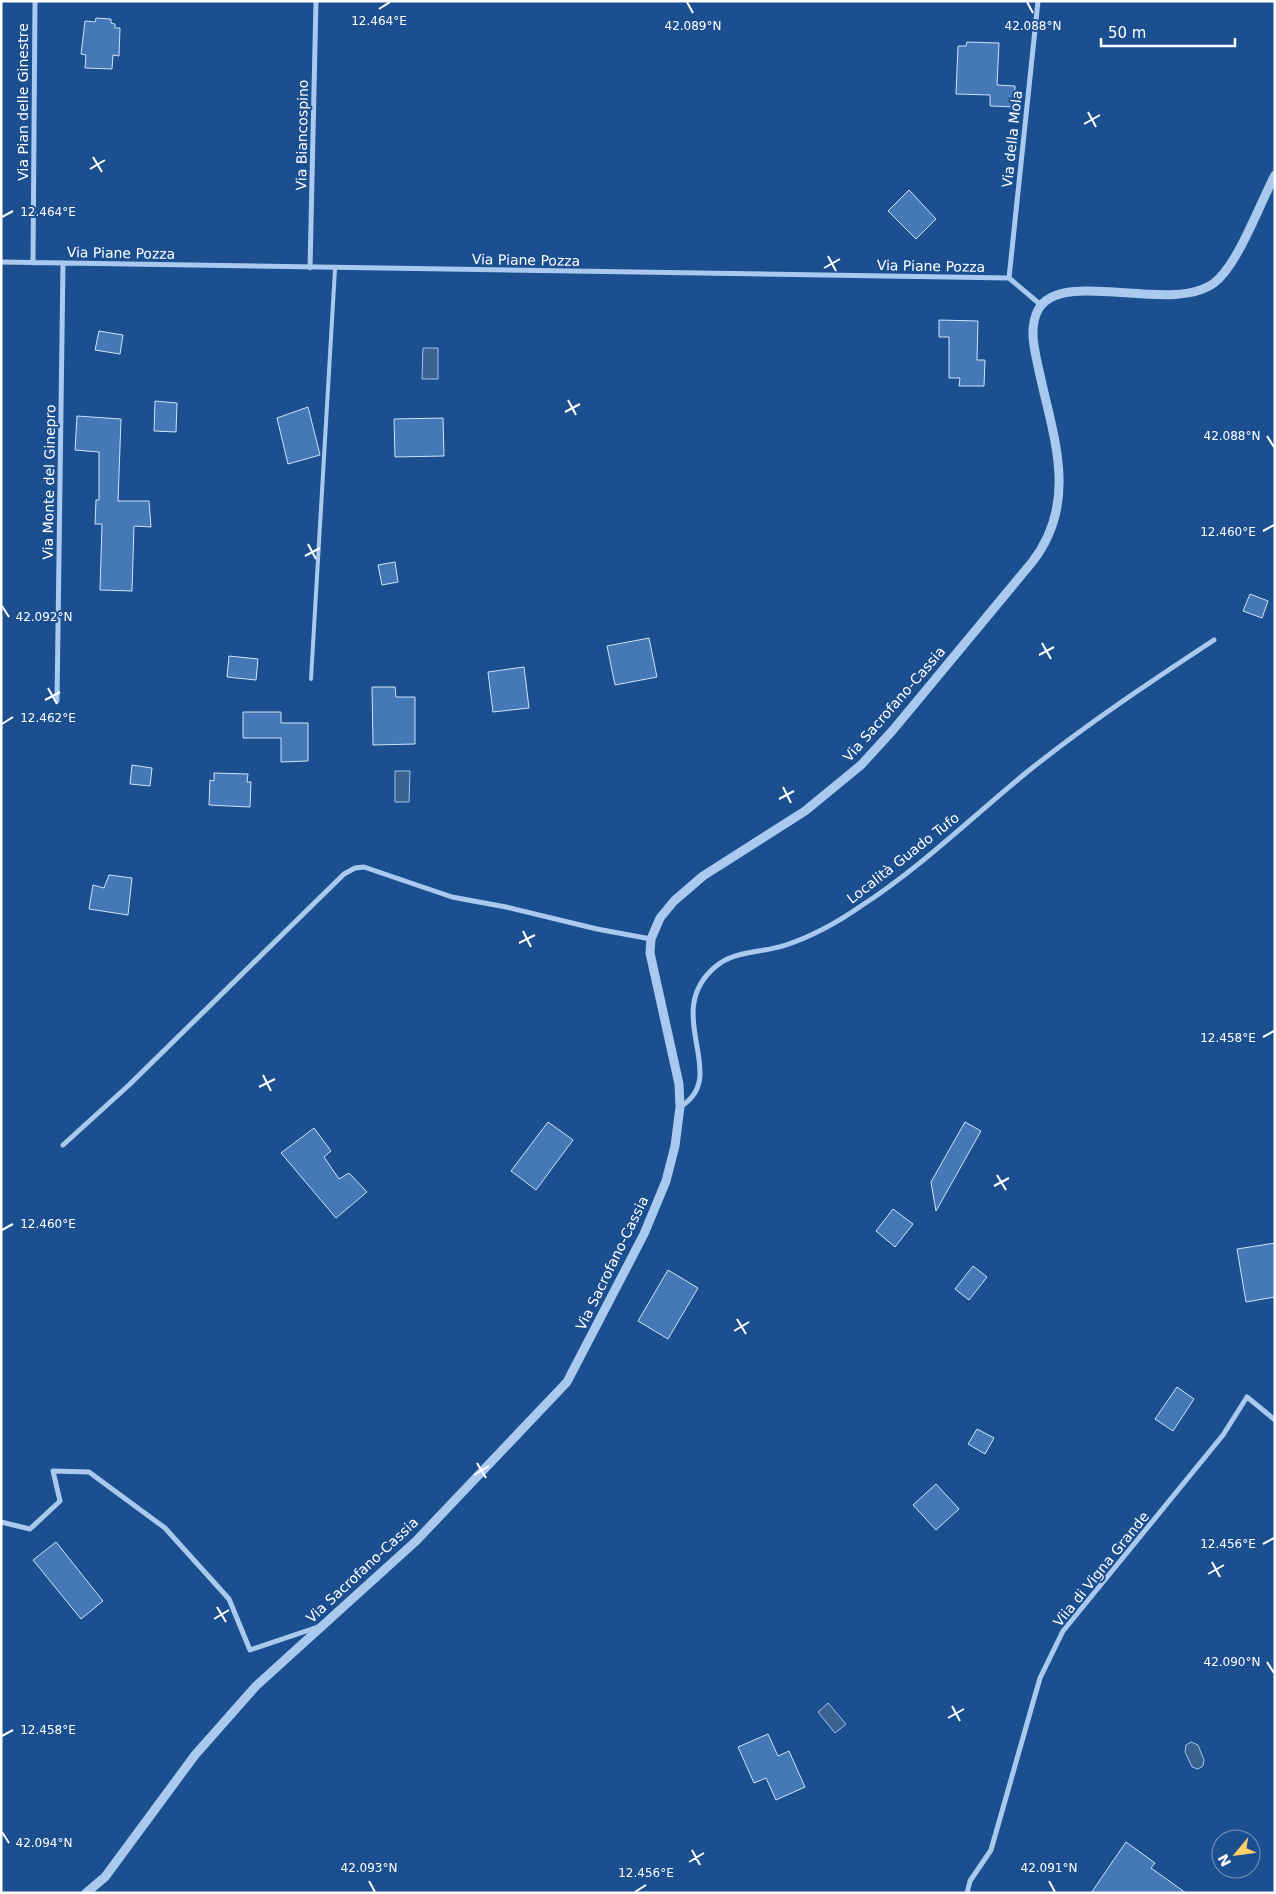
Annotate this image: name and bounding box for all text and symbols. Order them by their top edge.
text: 12.464°E [351,14,407,28]
scale bar [1101,15,1235,47]
text: 42.089°N [665,19,721,33]
text: 42.088°N [1005,19,1061,33]
street label: Via Pian delle Ginestre [15,23,31,181]
text: 50 m [1108,24,1146,42]
street label: Via Biancospino [293,79,311,191]
street label: Via della Mola [999,90,1025,188]
text: 12.464°E [20,205,76,219]
street label: Via Piane Pozza [67,244,175,262]
street label: Via Piane Pozza [472,251,580,269]
street label: Via Piane Pozza [877,257,985,275]
street label: Via Monte del Ginepro [40,404,58,560]
text: 42.088°N [1204,429,1260,443]
text: 12.460°E [1200,525,1256,539]
text: 42.092°N [16,610,72,624]
street label: Via Sacrofano-Cassia [840,643,948,765]
text: 12.462°E [20,711,76,725]
street label: Località Guado Tufo [844,809,962,907]
text: 12.458°E [1200,1031,1256,1045]
street label: Via Sacrofano-Cassia [573,1193,651,1333]
text: 12.460°E [20,1217,76,1231]
street label: Viia di Vigna Grande [1050,1508,1152,1630]
street label: Via Sacrofano-Cassia [303,1514,421,1626]
text: 12.456°E [1200,1537,1256,1551]
text: 42.090°N [1204,1655,1260,1669]
text: 12.458°E [20,1723,76,1737]
north arrow [1211,1829,1261,1879]
text: 42.094°N [16,1836,72,1850]
text: N [1215,1851,1234,1869]
text: 42.093°N [341,1861,397,1875]
text: 42.091°N [1021,1861,1077,1875]
text: 12.456°E [618,1866,674,1880]

